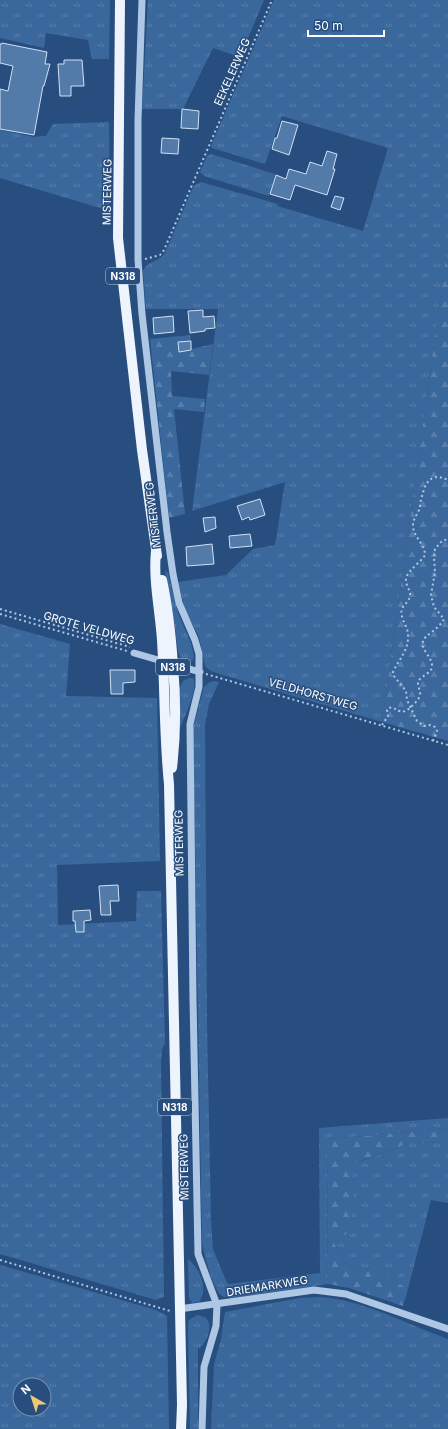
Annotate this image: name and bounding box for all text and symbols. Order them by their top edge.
scale bar [308,12,384,38]
text: 50 m [314,18,343,33]
street label: EEKELERWEG [211,36,253,108]
street label: MISTERWEG [99,159,115,225]
road number: N318 [106,268,140,284]
street label: MISTERWEG [142,481,164,549]
street label: GROTE VELDWEG [42,608,136,648]
road number: N318 [156,659,190,675]
street label: VELDHORSTWEG [267,675,359,713]
street label: MISTERWEG [171,810,187,876]
road number: N318 [158,1099,192,1115]
street label: MISTERWEG [176,1134,192,1200]
street label: DRIEMARKWEG [225,1273,309,1299]
north arrow [12,1377,52,1417]
text: N [18,1381,33,1397]

